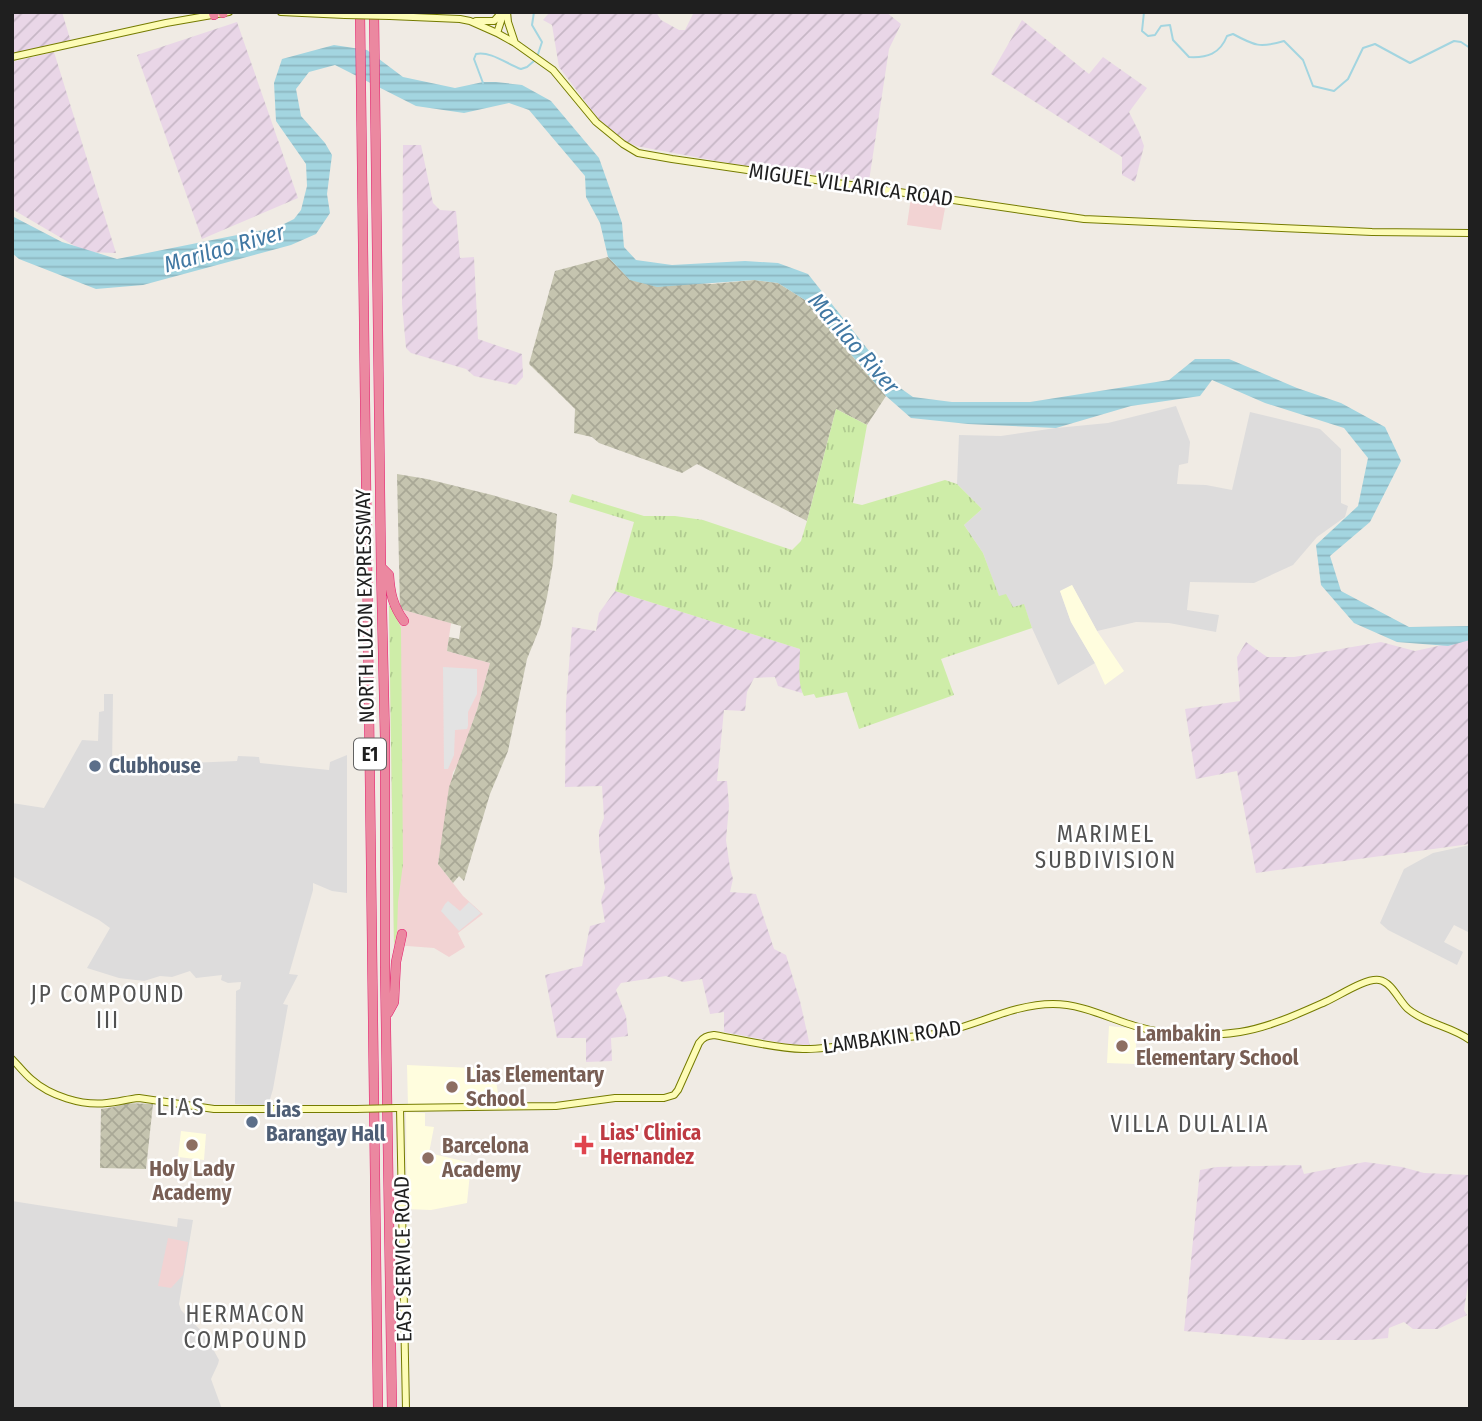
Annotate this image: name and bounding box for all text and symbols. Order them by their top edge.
street label: MIGUEL VILLARICA ROAD [747,158,955,212]
water label: Marilao River [160,217,289,279]
water label: Marilao River [803,287,906,400]
street label: NORTH LUZON EXPRESSWAY [350,488,380,723]
road number: E1 [354,738,386,769]
place label: Clubhouse [109,753,201,779]
marker: Clubhouse [87,758,103,774]
district label: MARIMEL SUBDIVISION [1035,820,1177,874]
district label: JP COMPOUND III [31,980,185,1034]
street label: LAMBAKIN ROAD [821,1014,963,1060]
place label: Lambakin Elementary School [1136,1021,1299,1071]
marker: Lambakin Elementary School [1114,1038,1130,1054]
place label: Lias Elementary School [466,1062,605,1112]
marker: Lias Elementary School [444,1079,460,1095]
district label: LIAS [156,1093,206,1121]
place label: Lias Barangay Hall [266,1097,386,1147]
district label: VILLA DULALIA [1110,1110,1270,1138]
marker: Lias Barangay Hall [244,1114,260,1130]
place label: Lias' Clinica Hernandez [600,1120,701,1170]
place label: Barcelona Academy [441,1133,529,1183]
marker: Lias' Clinica Hernandez [574,1135,594,1155]
marker: Holy Lady Academy [184,1137,200,1153]
marker: Barcelona Academy [420,1150,436,1166]
place label: Holy Lady Academy [149,1156,236,1206]
street label: EAST SERVICE ROAD [389,1176,417,1342]
district label: HERMACON COMPOUND [183,1300,309,1354]

